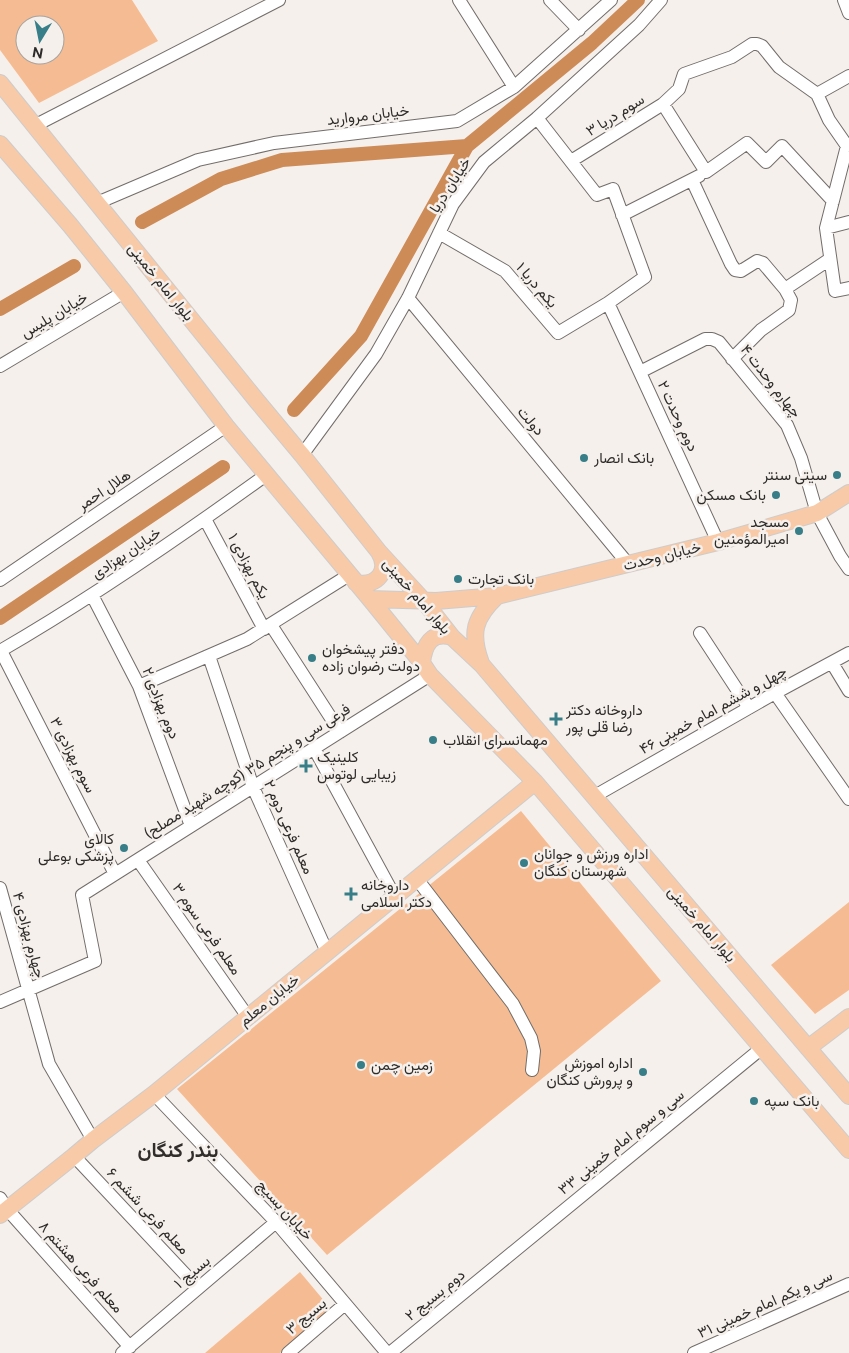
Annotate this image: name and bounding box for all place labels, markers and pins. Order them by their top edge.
place label: بانک انصار [593,449,654,467]
marker: بانک انصار [578,452,590,464]
place label: سیتی سنتر [762,466,827,485]
marker: سیتی سنتر [831,469,843,481]
place label: بانک مسکن [696,486,766,505]
marker: بانک مسکن [770,489,782,501]
place label: مسجد امیرالمؤمنین [714,513,789,549]
marker: مسجد امیرالمؤمنین [793,525,805,537]
place label: بانک تجارت [468,570,534,588]
marker: بانک تجارت [452,573,464,585]
place label: دفتر پیشخوان دولت رضوان زاده [322,640,420,675]
marker: دفتر پیشخوان دولت رضوان زاده [306,652,318,664]
place label: داروخانه دکتر رضا قلی پور [565,701,643,737]
marker: داروخانه دکتر رضا قلی پور [550,713,562,725]
place label: مهمانسرای انقلاب [443,731,548,750]
marker: مهمانسرای انقلاب [427,734,439,746]
place label: کلینیک زیبایی لوتوس [317,748,396,784]
marker: کلینیک زیبایی لوتوس [299,759,313,773]
place label: کالای پزشکی بوعلی [38,830,114,866]
marker: کالای پزشکی بوعلی [118,842,130,854]
place label: اداره ورزش و جوانان شهرستان کنگان [534,845,649,880]
marker: اداره ورزش و جوانان شهرستان کنگان [518,857,530,869]
place label: داروخانه دکتر اسلامی [361,876,432,912]
marker: داروخانه دکتر اسلامی [345,888,357,900]
place label: اداره اموزش و پرورش کنگان [546,1054,633,1090]
place label: زمین چمن [371,1056,433,1075]
marker: زمین چمن [355,1059,367,1071]
marker: اداره اموزش و پرورش کنگان [637,1066,649,1078]
place label: بانک سپه [764,1092,819,1111]
marker: بانک سپه [748,1095,760,1107]

